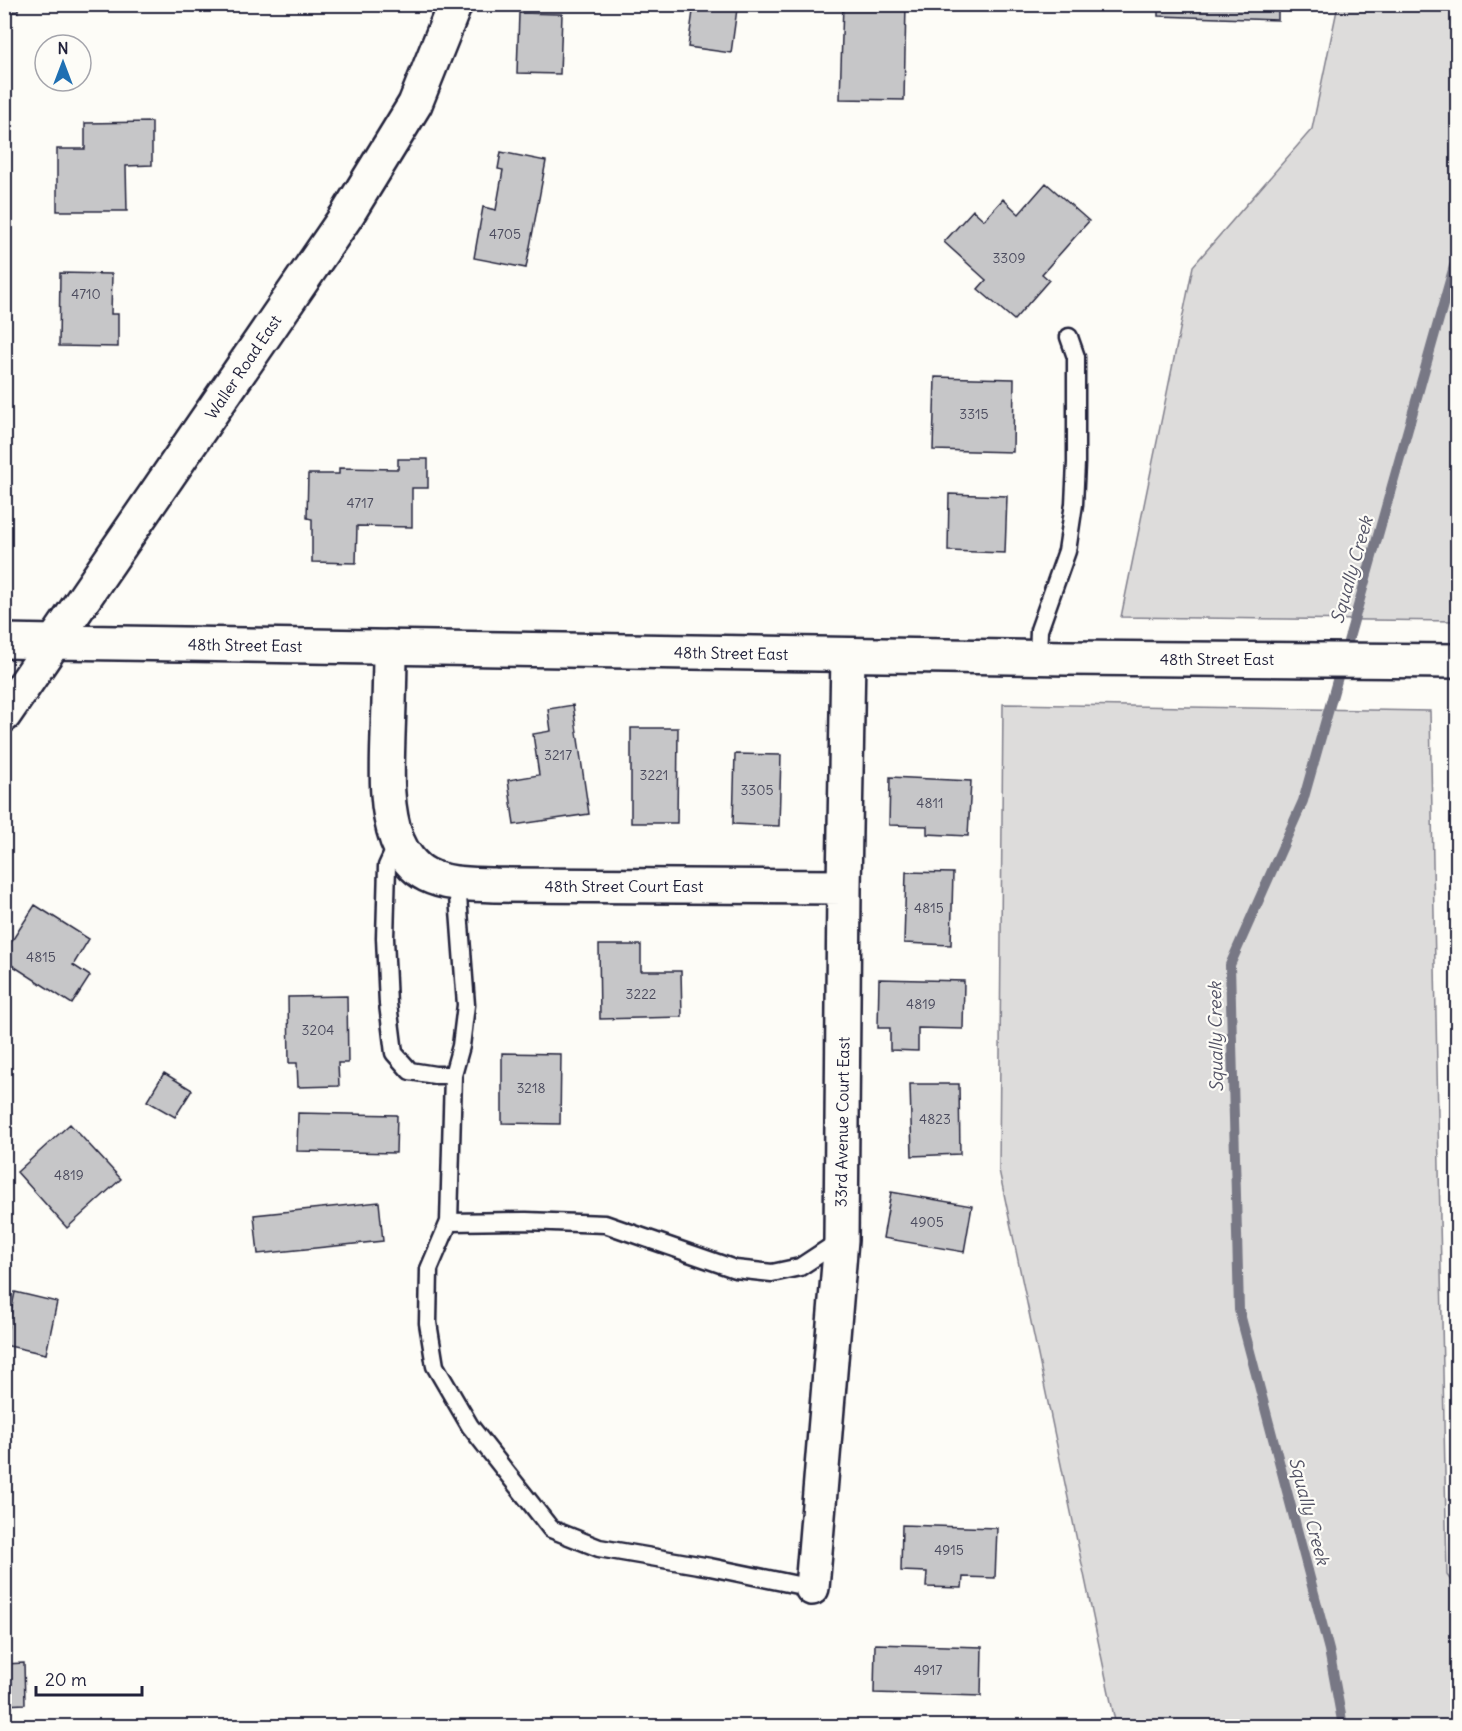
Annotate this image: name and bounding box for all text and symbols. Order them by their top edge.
north arrow [33,33,93,93]
text: N [57,38,69,58]
house number: 4705 [489,225,521,243]
house number: 3309 [992,249,1026,267]
house number: 4710 [71,285,101,303]
street label: Waller Road East [201,311,286,423]
house number: 3315 [959,405,989,423]
house number: 4717 [346,494,374,512]
water label: Squally Creek [1325,512,1378,626]
street label: 48th Street East [188,634,303,656]
street label: 48th Street East [674,642,789,664]
street label: 48th Street East [1160,649,1275,669]
house number: 3217 [544,746,572,764]
house number: 3221 [640,766,668,784]
house number: 3305 [740,781,774,799]
house number: 4811 [916,794,944,812]
street label: 48th Street Court East [545,876,704,896]
house number: 4815 [914,899,944,917]
house number: 4815 [26,948,56,966]
water label: Squally Creek [1203,980,1228,1092]
house number: 3222 [626,985,657,1003]
house number: 4819 [906,995,936,1013]
house number: 3204 [302,1021,334,1039]
street label: 33rd Avenue Court East [831,1036,853,1207]
house number: 3218 [516,1079,546,1097]
house number: 4823 [919,1110,951,1128]
house number: 4819 [54,1166,84,1184]
house number: 4905 [910,1213,944,1231]
water label: Squally Creek [1284,1455,1335,1569]
house number: 4915 [934,1541,964,1559]
scale bar [36,1659,142,1697]
house number: 4917 [914,1661,942,1679]
text: 20 m [45,1668,87,1691]

